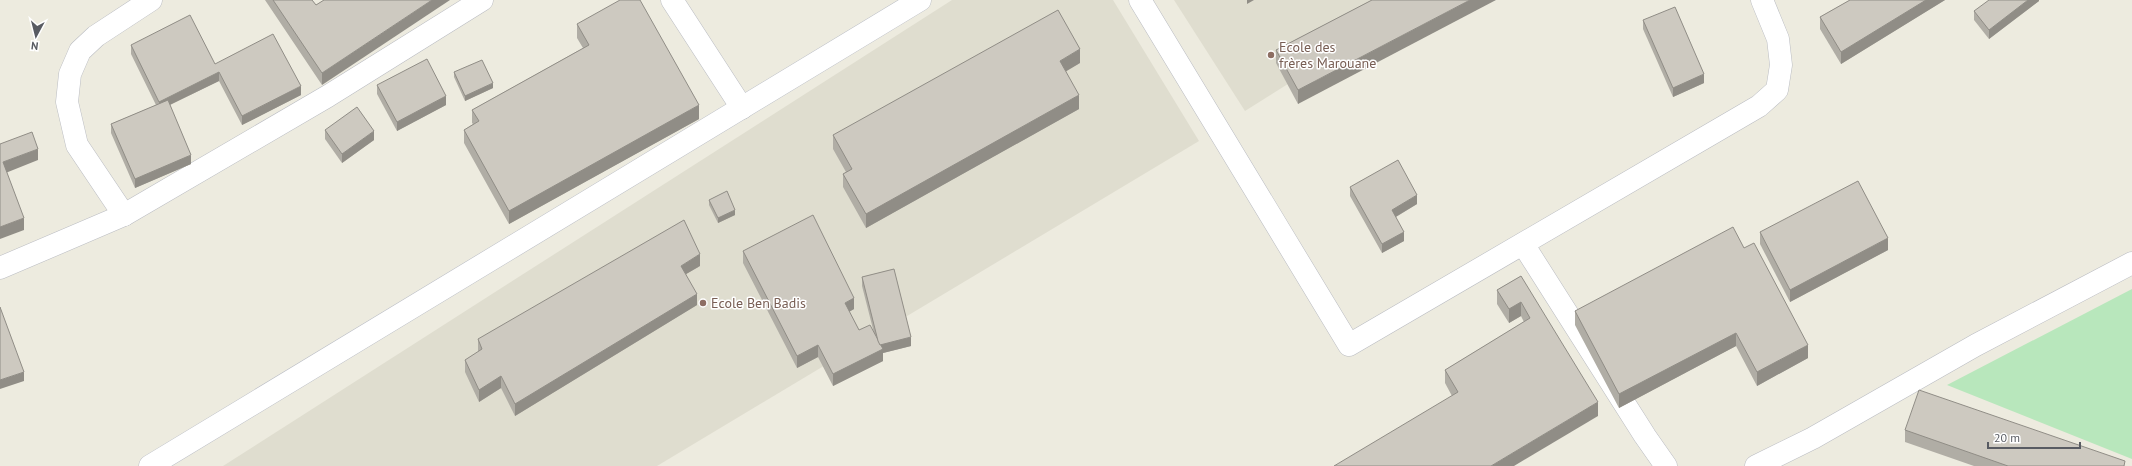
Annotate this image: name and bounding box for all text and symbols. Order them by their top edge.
north arrow [16,16,56,56]
place label: Ecole des frères Marouane [1279,38,1376,72]
text: N [30,39,39,53]
marker: Ecole des frères Marouane [1266,50,1276,60]
place label: Ecole Ben Badis [711,294,806,312]
marker: Ecole Ben Badis [698,298,708,308]
scale bar [1988,424,2080,450]
text: 20 m [1994,430,2020,445]

